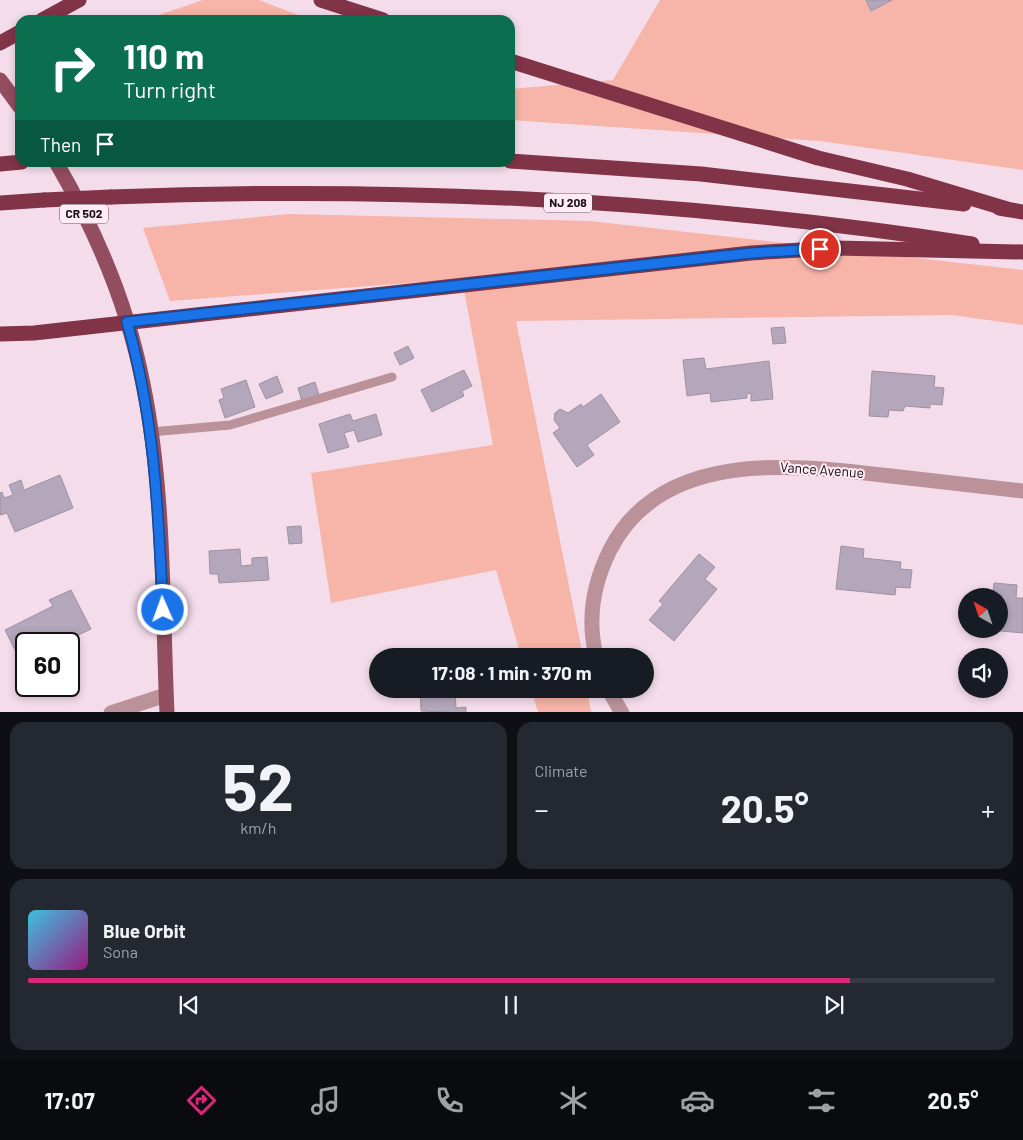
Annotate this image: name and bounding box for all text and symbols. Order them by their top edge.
text: 110 m [123,34,204,76]
icon: right [40,35,105,100]
text: Turn right [123,76,216,102]
icon: arrive [91,130,119,158]
text: Then [40,133,81,156]
road number: NJ 208 [544,194,592,212]
road number: CR 502 [60,204,108,223]
pin [799,228,841,270]
icon: arrive [806,235,834,263]
street label: Vance Avenue [779,458,865,481]
position arrow [136,583,188,635]
north arrow [958,588,1008,638]
map controls [958,588,1008,698]
speed limit sign: 60 [15,632,80,697]
button: sound [958,648,1008,698]
text: 17:08 · 1 min · 370 m [431,661,592,684]
text: 52 [223,746,294,824]
text: Climate [535,761,587,780]
text: 20.5° [721,785,809,831]
text: − [535,792,549,826]
text: + [981,792,995,826]
text: km/h [240,818,276,837]
text: Blue Orbit [103,919,186,942]
text: Sona [103,942,138,961]
icon: previous [175,991,203,1019]
icon: pause [497,991,525,1019]
icon: next [820,991,848,1019]
icon: directions [184,1083,219,1118]
icon: music [308,1083,343,1118]
icon: phone [432,1083,467,1118]
icon: climate [556,1083,591,1118]
icon: car [680,1083,715,1118]
icon: filters [804,1083,839,1118]
text: 17:07 [44,1087,95,1113]
text: 20.5° [928,1087,978,1113]

